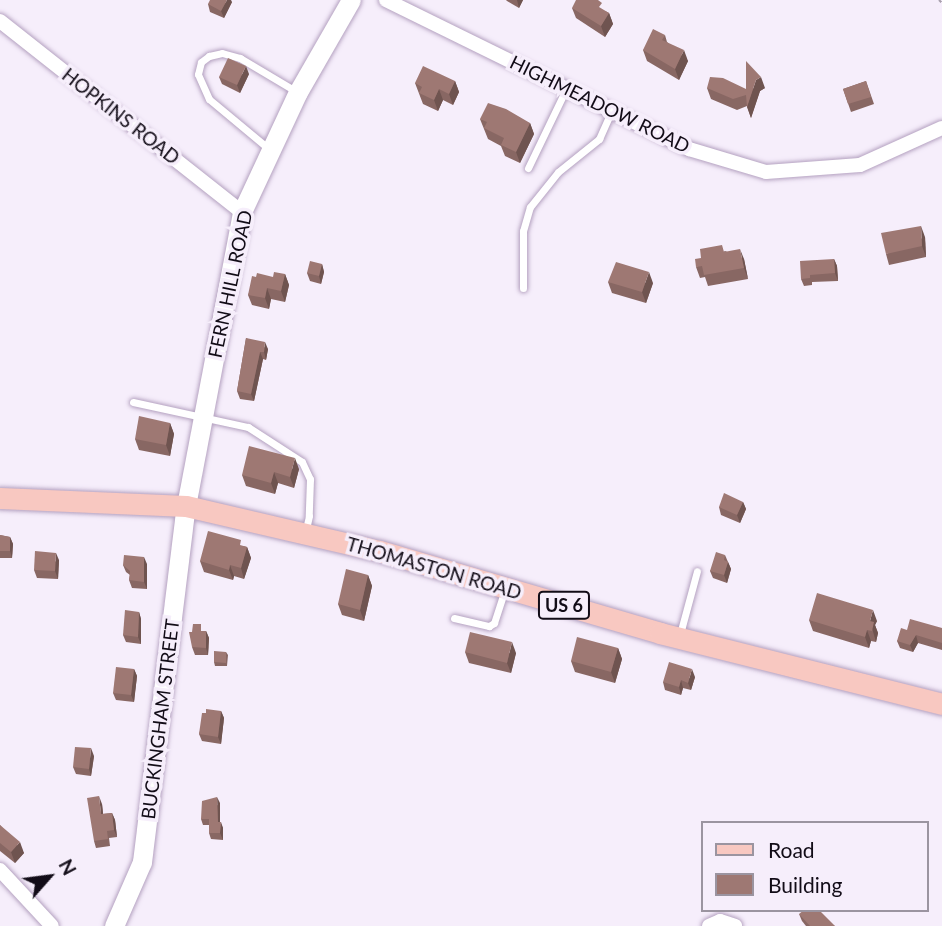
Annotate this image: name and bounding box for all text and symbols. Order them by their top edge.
street label: HIGHMEADOW ROAD [506,50,694,158]
street label: HOPKINS ROAD [58,63,184,169]
street label: FERN HILL ROAD [203,208,257,360]
street label: THOMASTON ROAD [344,532,524,604]
road number: US 6 [538,590,590,620]
street label: BUCKINGHAM STREET [136,618,184,820]
legend [701,821,928,912]
text: Road [768,837,815,862]
north arrow [14,842,84,912]
text: N [54,855,82,879]
text: Building [768,872,843,897]

